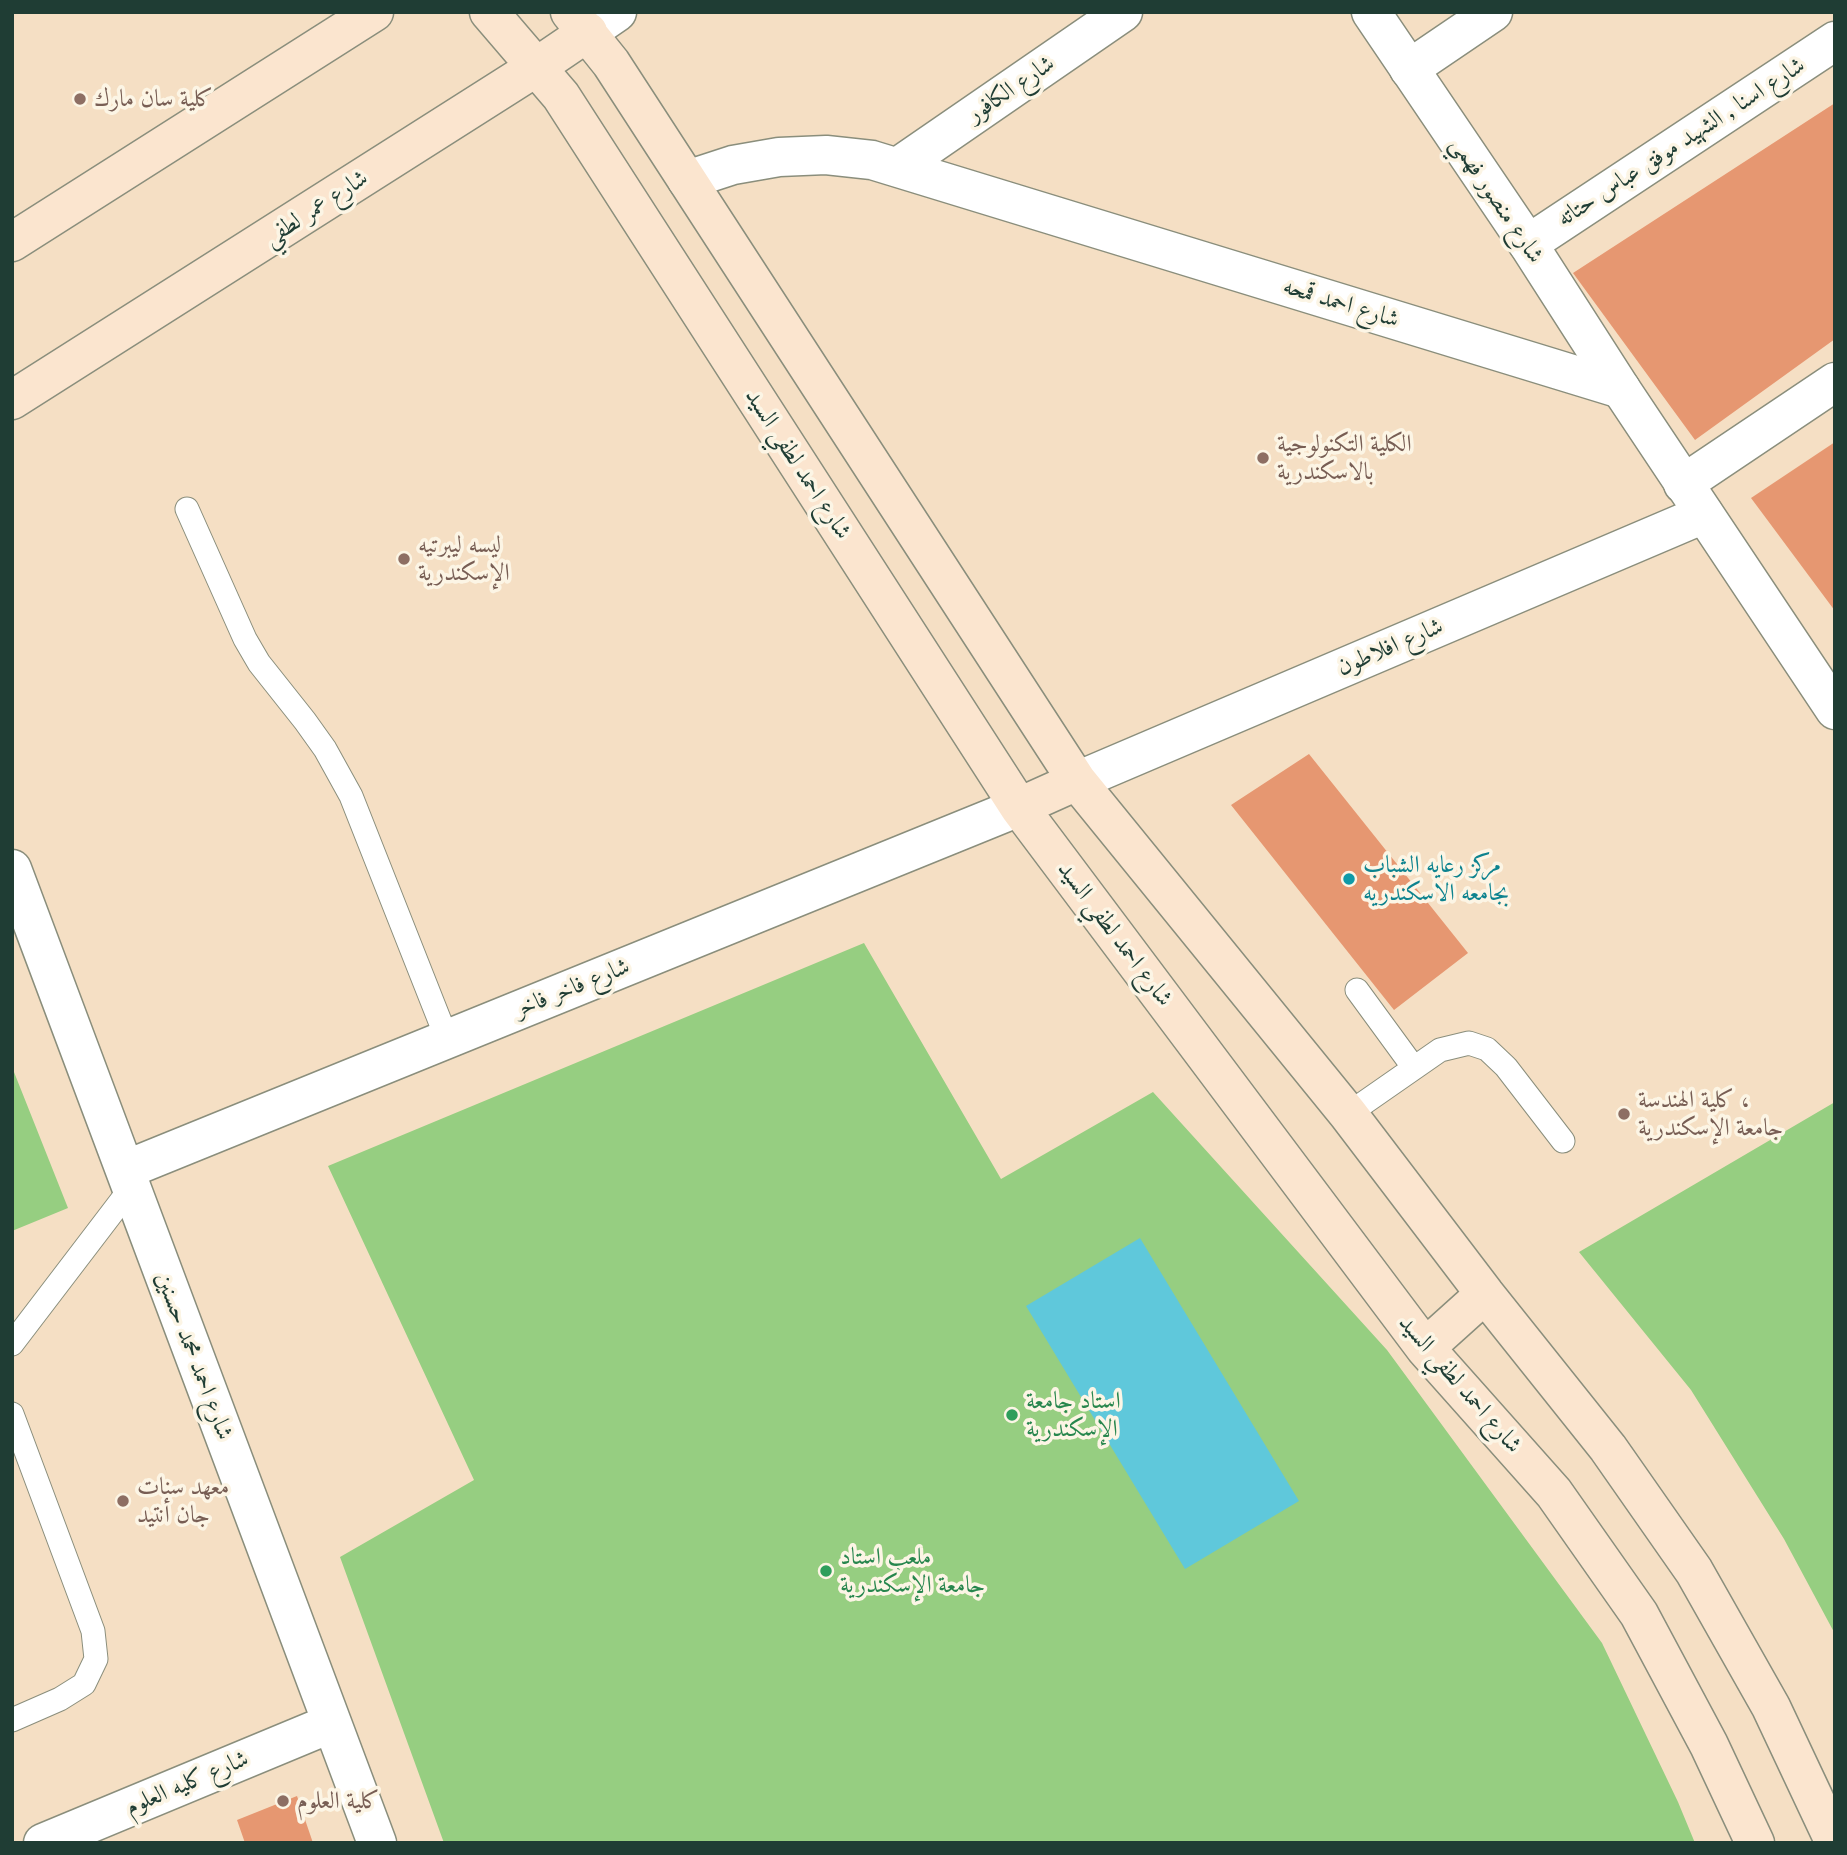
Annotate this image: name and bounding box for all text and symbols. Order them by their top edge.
street label: شارع الكافور [962,49,1060,129]
street label: شارع اسنا , الشهيد موفق عباس حتاته [1552,51,1810,233]
place label: كلية سان مارك [94,85,213,113]
marker: كلية سان مارك [72,91,88,107]
street label: شارع منصور فهمي [1444,131,1550,269]
street label: شارع عمر لطفي [258,164,374,252]
street label: شارع احمد قمحه [1280,272,1402,334]
street label: شارع احمد لطفي السيد [738,383,858,545]
place label: الكلية التكنولوجية بالاسكندرية [1277,430,1412,486]
marker: الكلية التكنولوجية بالاسكندرية [1255,450,1271,466]
place label: ليسه ليبرتيه الإسكندرية [418,531,510,587]
marker: ليسه ليبرتيه الإسكندرية [396,551,412,567]
street label: شارع افلاطون [1333,612,1447,682]
place label: مركز رعايه الشباب بجامعه الاسكندريه [1363,851,1509,907]
street label: شارع احمد لطفي السيد [1051,856,1179,1012]
marker: مركز رعايه الشباب بجامعه الاسكندريه [1341,871,1357,887]
street label: شارع فاخر فاخر [510,952,634,1024]
place label: كلية الهندسة ، جامعة الإسكندرية [1638,1086,1783,1142]
marker: كلية الهندسة ، جامعة الإسكندرية [1616,1106,1632,1122]
street label: شارع احمد محمد حسنين [149,1268,239,1444]
street label: شارع احمد لطفي السيد [1392,1309,1528,1459]
place label: استاد جامعة الإسكندرية [1026,1387,1121,1443]
marker: استاد جامعة الإسكندرية [1004,1407,1020,1423]
place label: معهد سنات جان أنتيد [137,1473,229,1529]
marker: معهد سنات جان أنتيد [115,1493,131,1509]
place label: ملعب استاد جامعة الإسكندرية [840,1543,985,1599]
marker: ملعب استاد جامعة الإسكندرية [818,1563,834,1579]
street label: شارع كليه العلوم [121,1744,253,1822]
place label: كلية العلوم [297,1787,380,1815]
marker: كلية العلوم [275,1793,291,1809]

